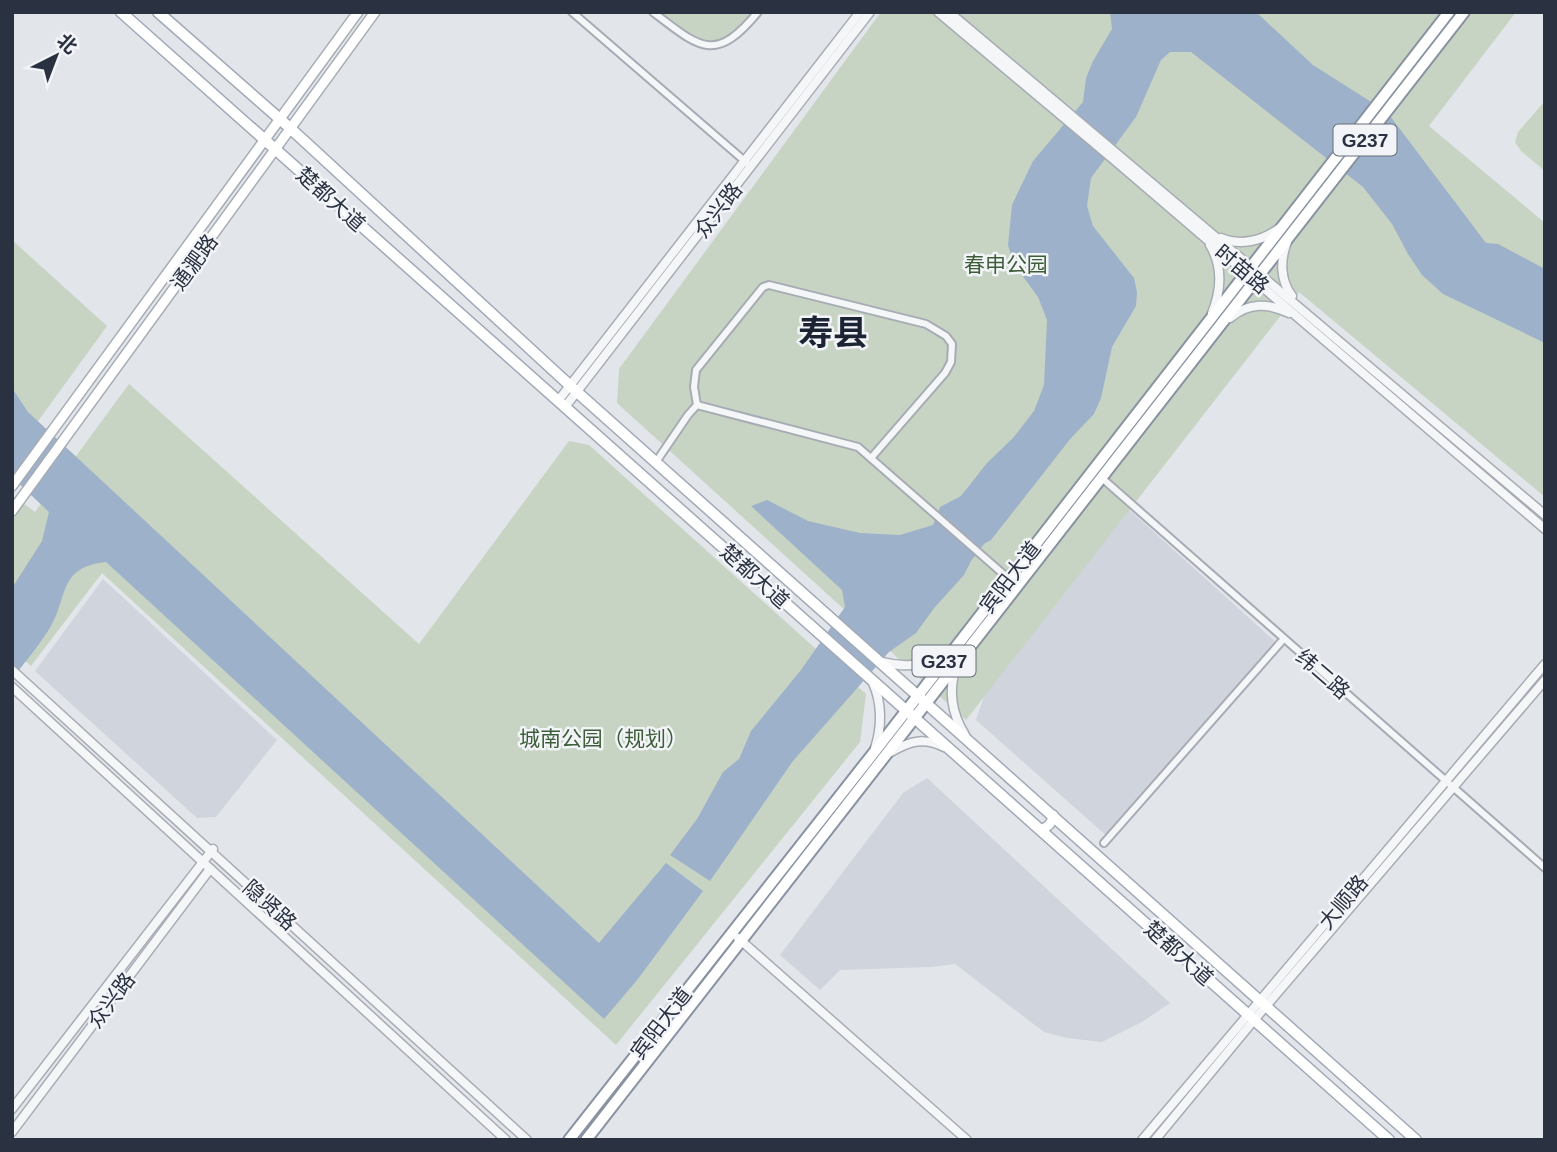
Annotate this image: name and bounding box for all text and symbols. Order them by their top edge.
north arrow [21,21,91,91]
text: 北 [53,30,81,58]
road number: G237 [1334,124,1396,156]
street label: 楚都大道 [292,162,370,236]
street label: 众兴路 [690,178,746,242]
street label: 通淝路 [166,230,222,294]
street label: 时苗路 [1210,240,1274,298]
park label: 春申公园 [964,253,1048,276]
district label: 寿县 [798,313,868,352]
street label: 宾阳大道 [975,537,1045,617]
street label: 楚都大道 [716,539,794,613]
street label: 纬二路 [1292,645,1354,703]
road number: G237 [912,646,976,676]
park label: 城南公园（规划） [519,727,687,750]
street label: 大顺路 [1314,870,1372,934]
street label: 隐贤路 [239,875,301,935]
street label: 楚都大道 [1140,916,1218,990]
street label: 众兴路 [83,968,139,1032]
street label: 宾阳大道 [626,983,696,1063]

